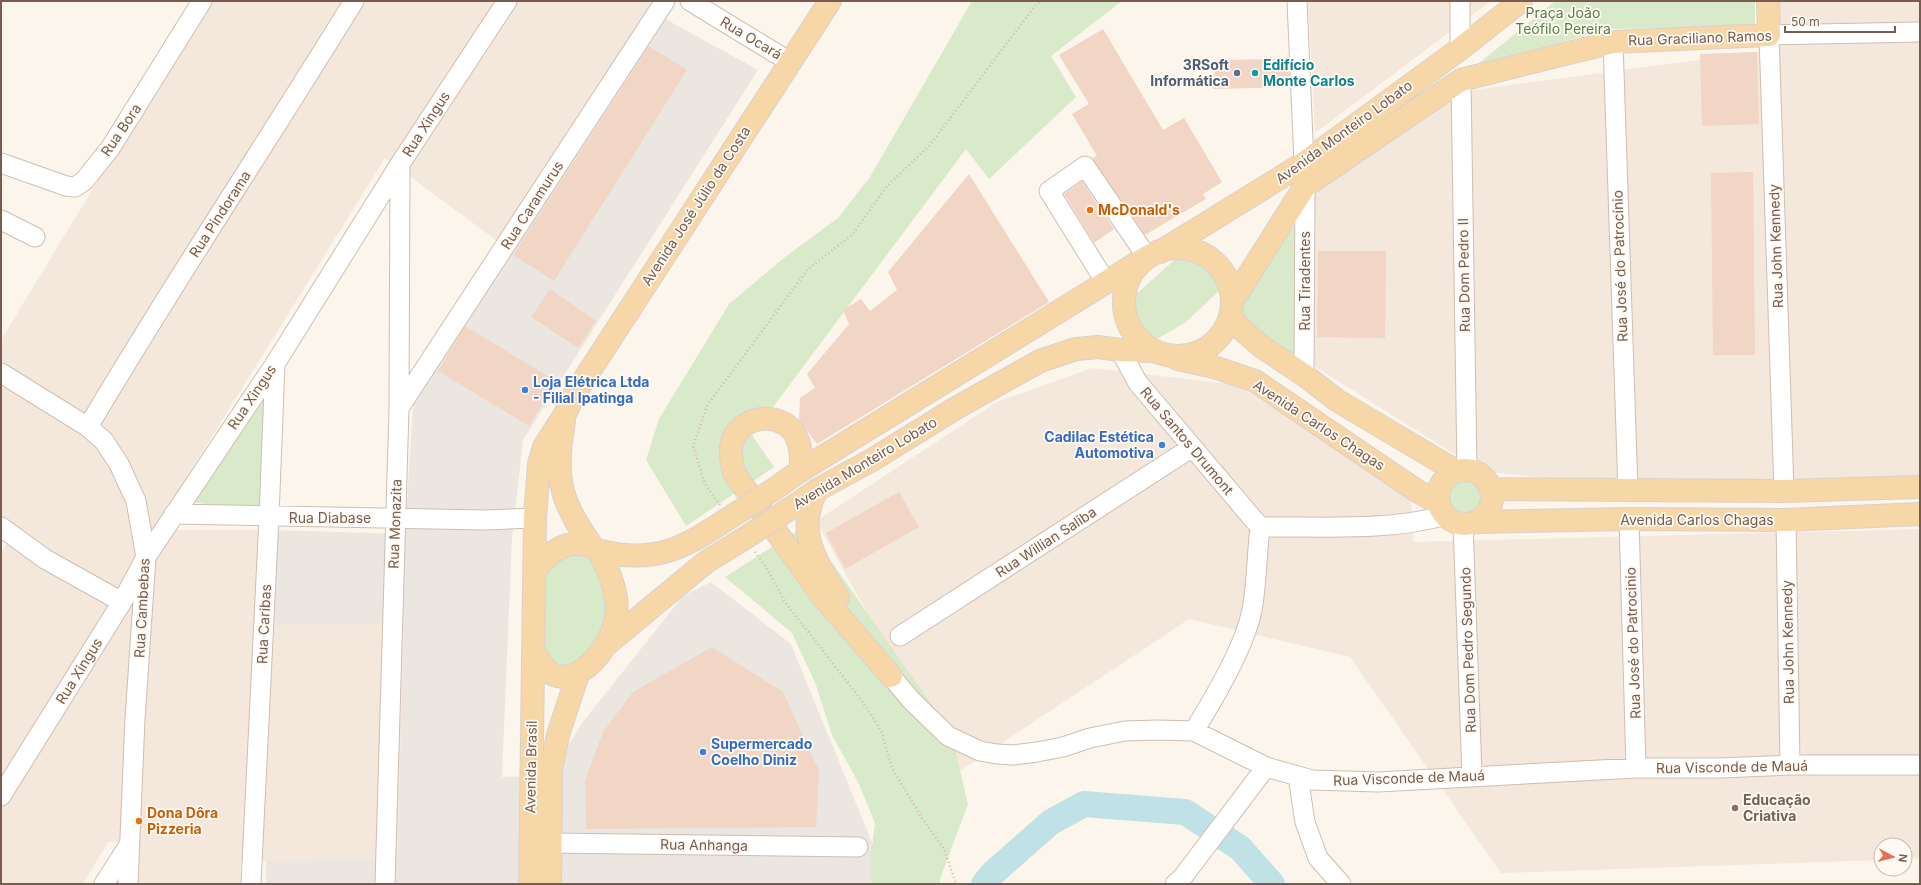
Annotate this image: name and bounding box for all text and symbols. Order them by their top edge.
park label: Praça João Teófilo Pereira [1515,4,1611,37]
scale bar [1785,8,1895,34]
street label: Rua Ocará [717,13,785,63]
text: 50 m [1791,14,1820,29]
street label: Rua Graciliano Ramos [1628,26,1772,49]
place label: 3RSoft Informática [1150,56,1229,89]
place label: Edifício Monte Carlos [1263,56,1355,89]
marker: 3RSoft Informática [1232,68,1242,78]
marker: Edifício Monte Carlos [1250,68,1260,78]
street label: Avenida Monteiro Lobato [1272,76,1415,187]
street label: Rua Xingus [398,88,453,160]
street label: Rua Bora [97,100,144,159]
street label: Avenida José Júlio da Costa [638,123,754,289]
street label: Rua Caramurus [497,157,566,252]
street label: Rua Pindorama [185,167,254,260]
street label: Rua John Kennedy [1765,184,1786,308]
street label: Rua José do Patrocínio [1608,190,1631,342]
place label: McDonald's [1098,201,1180,218]
marker: McDonald's [1085,205,1095,215]
street label: Rua Dom Pedro II [1454,218,1473,332]
street label: Rua Tiradentes [1296,231,1313,331]
street label: Rua Xingus [224,361,279,432]
place label: Loja Elétrica Ltda - Filial Ipatinga [533,373,649,406]
street label: Avenida Carlos Chagas [1250,376,1388,473]
street label: Rua Santos Drumont [1137,383,1238,498]
marker: Loja Elétrica Ltda - Filial Ipatinga [520,385,530,395]
street label: Avenida Monteiro Lobato [790,413,940,512]
place label: Cadilac Estética Automotiva [1044,428,1154,461]
marker: Cadilac Estética Automotiva [1157,440,1167,450]
street label: Rua Monazita [384,479,405,569]
street label: Rua Willian Saliba [992,503,1099,580]
street label: Rua Diabase [289,509,371,526]
street label: Avenida Carlos Chagas [1620,511,1774,528]
street label: Rua Cambebas [130,558,153,658]
street label: Rua Dom Pedro Segundo [1456,567,1479,733]
street label: Rua José do Patrocinio [1621,567,1644,719]
street label: Rua John Kennedy [1778,580,1797,704]
street label: Rua Caribas [253,584,274,664]
street label: Rua Xingus [52,635,106,707]
street label: Avenida Brasil [521,720,540,814]
place label: Supermercado Coelho Diniz [711,735,813,768]
marker: Supermercado Coelho Diniz [698,747,708,757]
street label: Rua Visconde de Mauá [1656,757,1808,776]
street label: Rua Visconde de Mauá [1333,766,1485,789]
place label: Educação Criativa [1743,791,1811,824]
marker: Educação Criativa [1730,803,1740,813]
place label: Dona Dôra Pizzeria [147,804,218,837]
marker: Dona Dôra Pizzeria [134,816,144,826]
street label: Rua Anhanga [660,835,748,854]
north arrow [1873,837,1913,877]
text: N [1895,853,1910,863]

